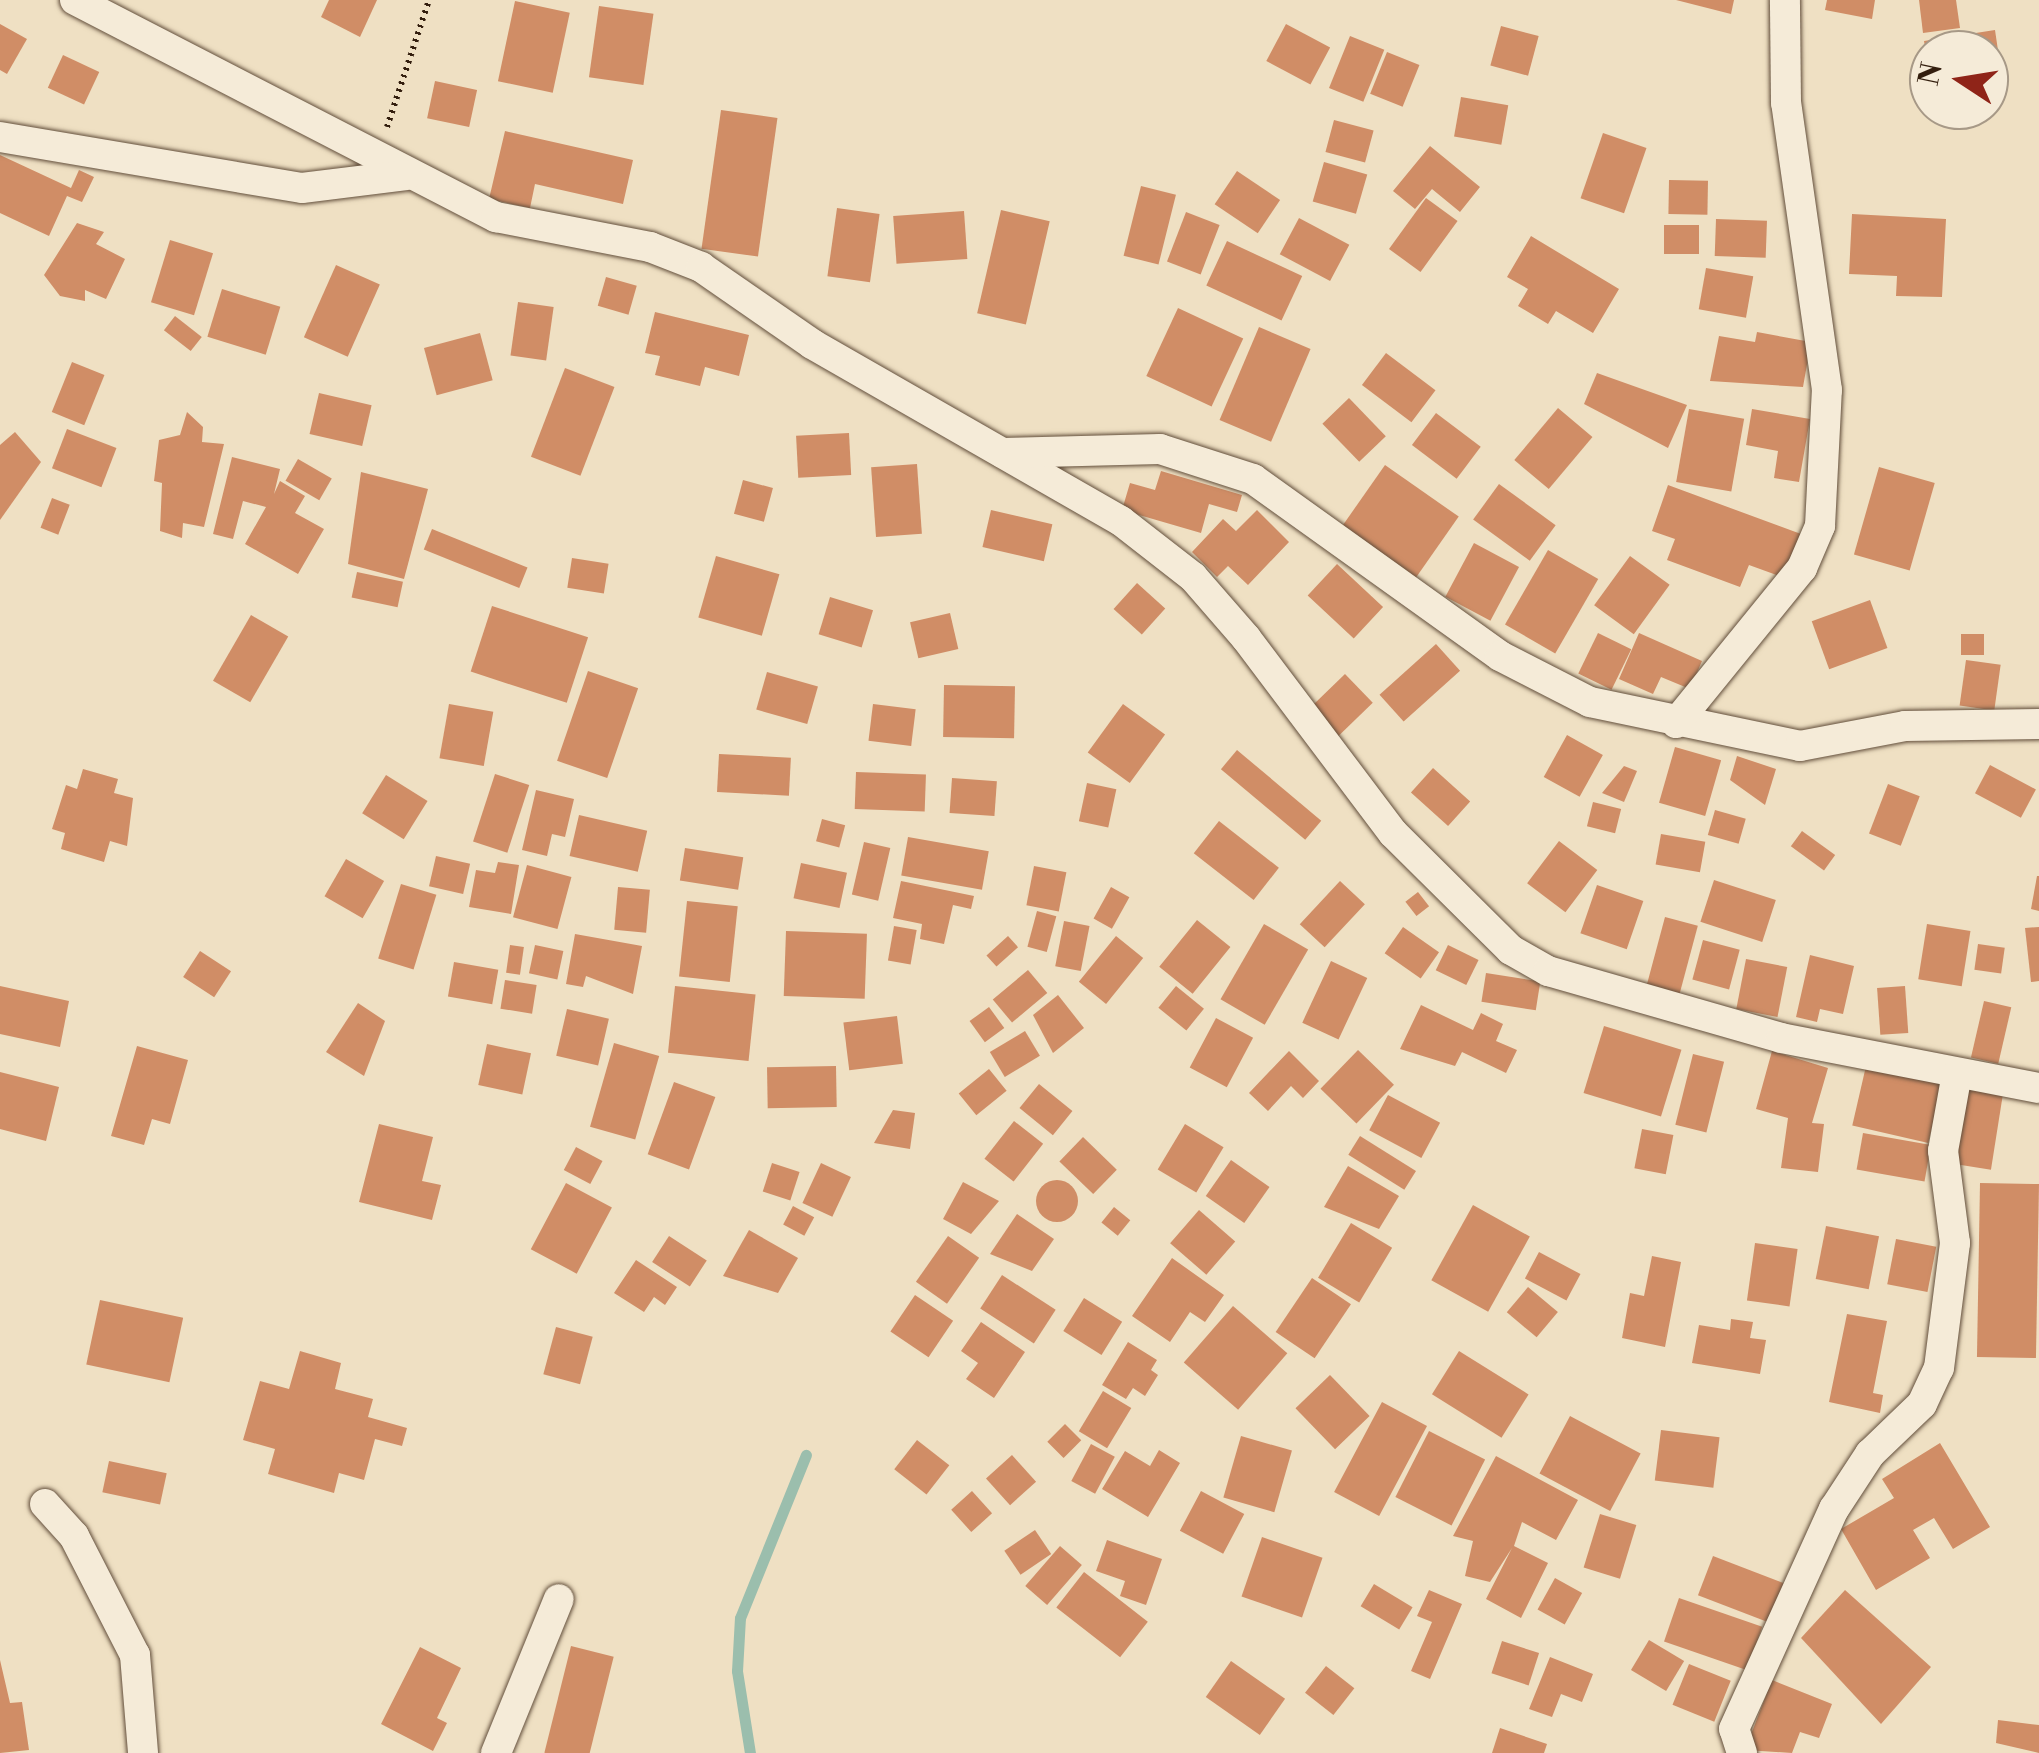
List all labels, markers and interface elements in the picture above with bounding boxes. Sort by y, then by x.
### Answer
north arrow [1909,30,2009,130]
text: N [1912,60,1951,89]

